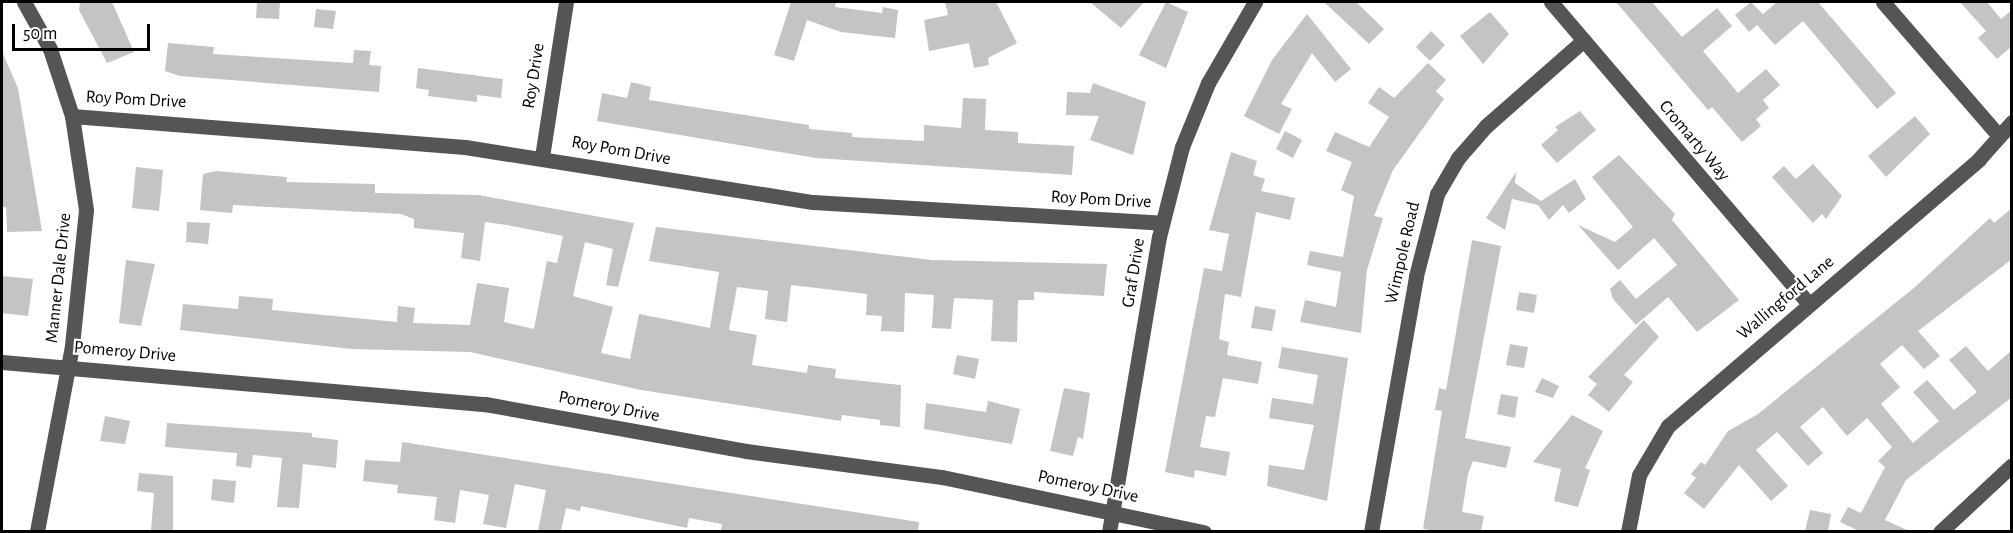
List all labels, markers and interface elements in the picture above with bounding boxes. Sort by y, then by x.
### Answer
scale bar [15,12,153,50]
text: 50 m [23,25,57,43]
street label: Roy Drive [518,42,550,110]
street label: Roy Pom Drive [85,87,187,113]
street label: Cromarty Way [1654,96,1734,186]
street label: Roy Pom Drive [570,132,672,170]
street label: Roy Pom Drive [1050,187,1152,213]
street label: Wimpole Road [1381,200,1425,306]
street label: Manner Dale Drive [41,212,77,344]
street label: Graf Drive [1118,237,1150,309]
street label: Wallingford Lane [1733,251,1839,345]
street label: Pomeroy Drive [73,337,177,367]
street label: Pomeroy Drive [557,387,661,427]
street label: Pomeroy Drive [1036,466,1140,508]

